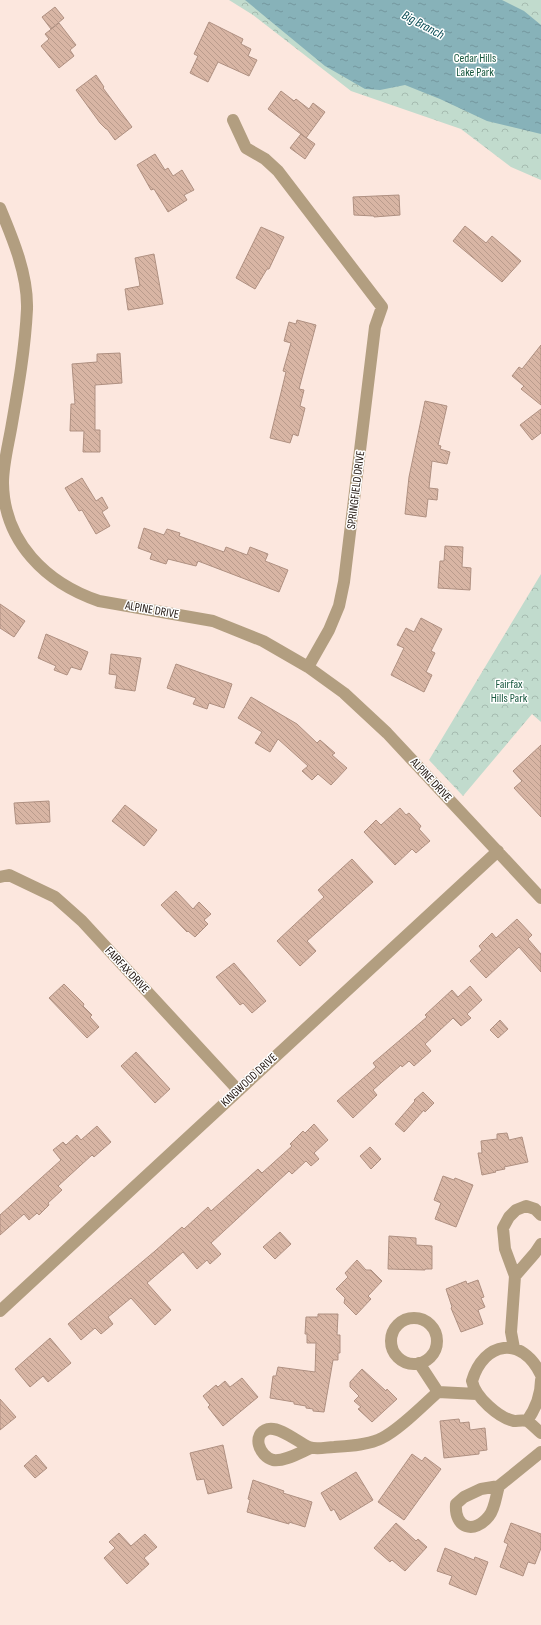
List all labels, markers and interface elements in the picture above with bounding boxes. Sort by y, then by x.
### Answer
water label: Big Branch [399,7,447,43]
park label: Cedar Hills Lake Park [454,51,496,80]
street label: SPRINGFIELD DRIVE [344,450,368,530]
street label: ALPINE DRIVE [123,598,180,622]
park label: Fairfax Hills Park [491,677,528,706]
street label: ALPINE DRIVE [406,754,455,805]
street label: FAIRFAX DRIVE [102,944,152,997]
street label: KINGWOOD DRIVE [218,1050,280,1110]

